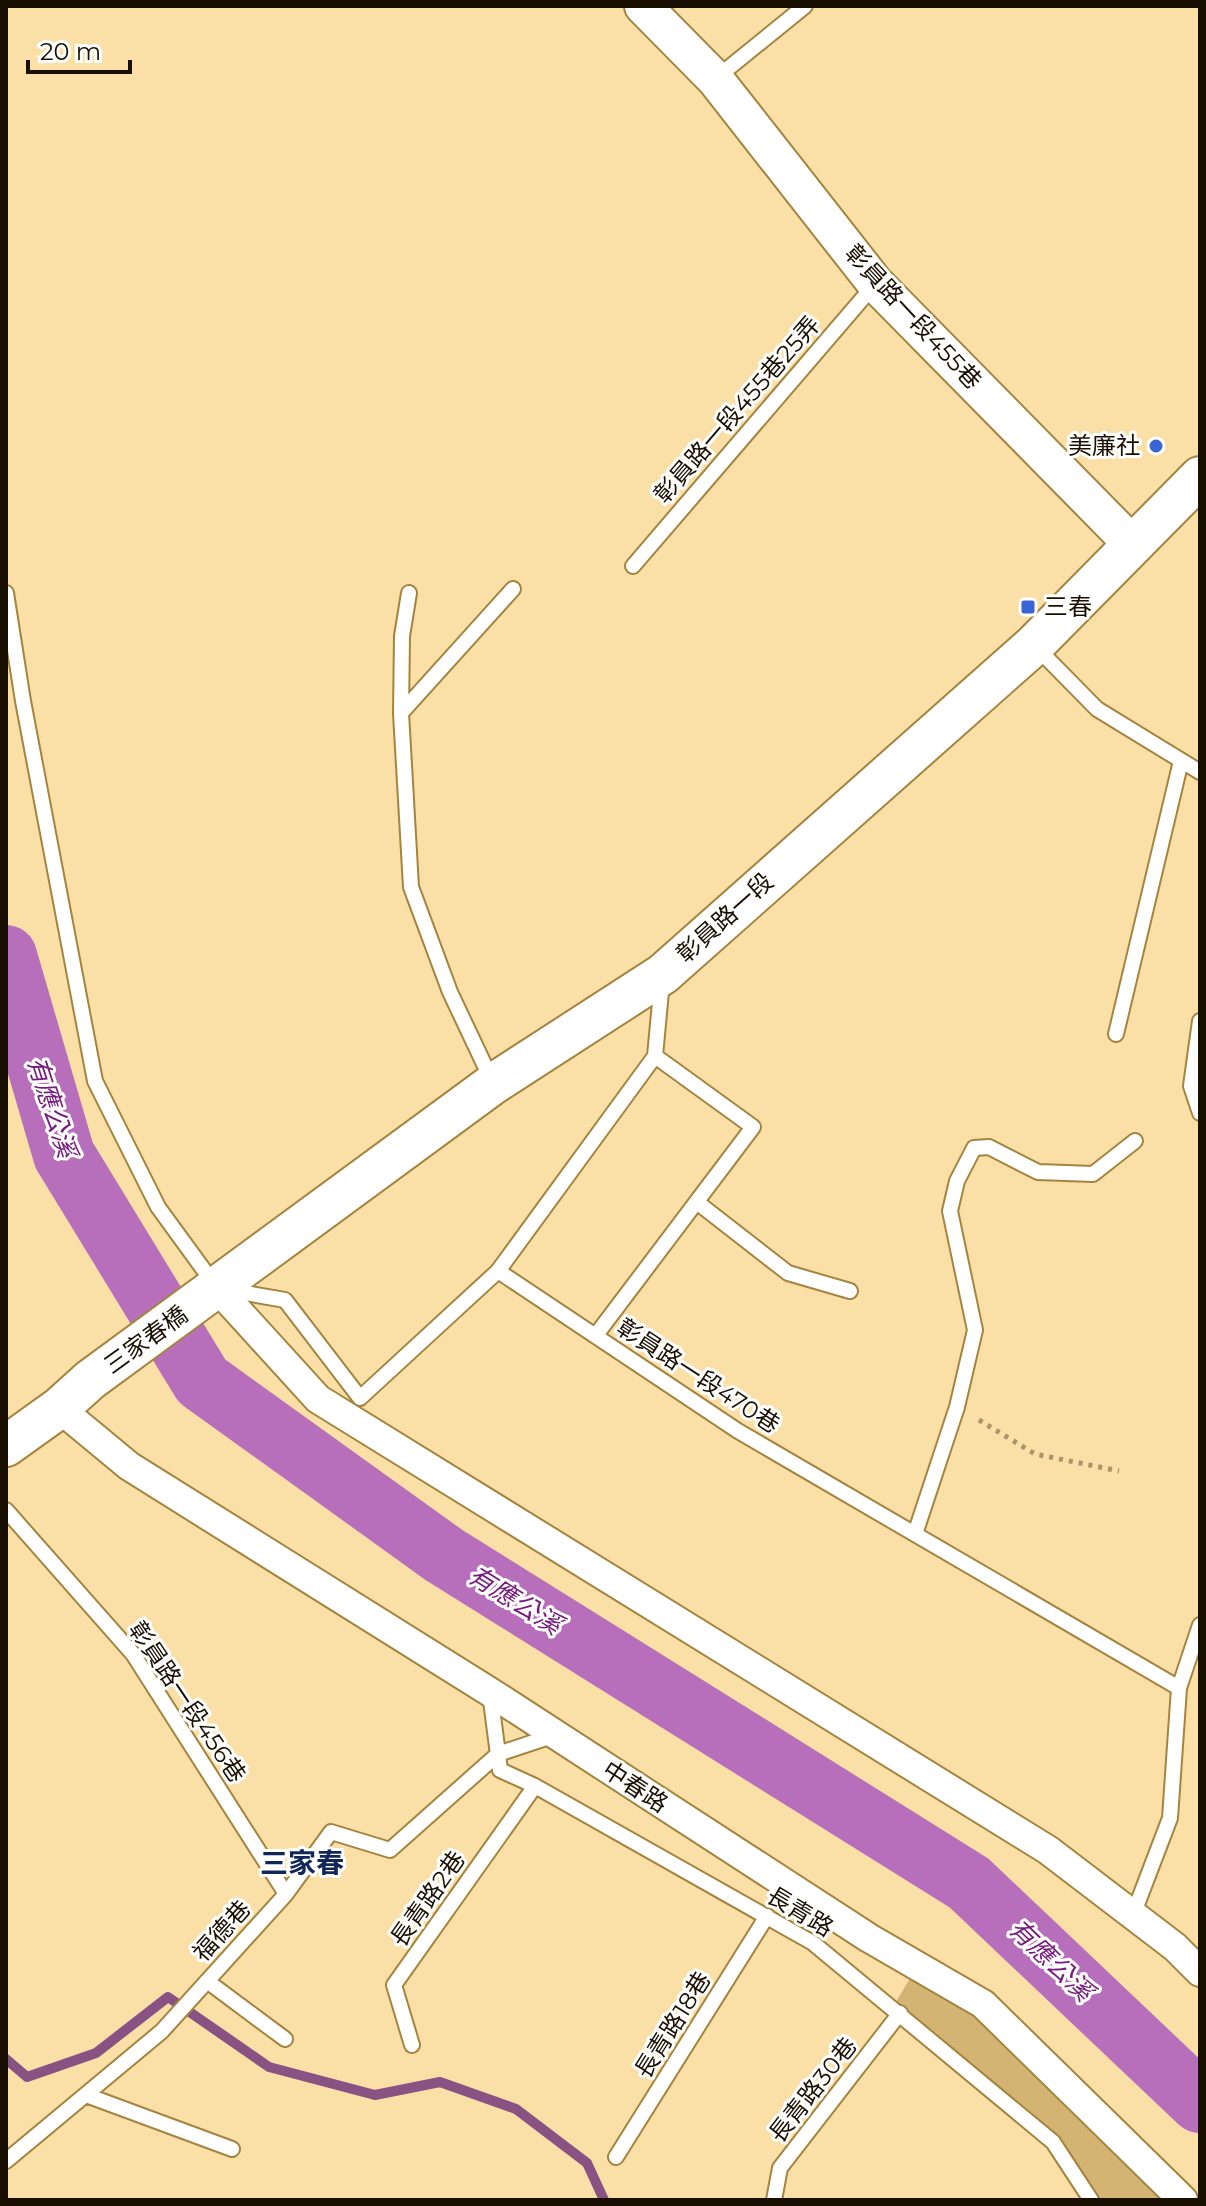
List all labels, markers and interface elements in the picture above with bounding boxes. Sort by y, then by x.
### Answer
scale bar [28,24,130,74]
text: 20 m [40,37,101,66]
street label: 彰員路一段455巷 [839,238,988,395]
street label: 彰員路一段455巷25弄 [648,310,826,509]
place label: 美廉社 [1068,431,1140,460]
marker: 美廉社 [1147,437,1165,455]
place label: 三春 [1044,592,1092,621]
marker: 三春 [1019,598,1037,616]
street label: 彰員路一段 [670,867,779,969]
water label: 有應公溪 [21,1053,85,1165]
street label: 三家春橋 [98,1300,193,1380]
street label: 彰員路一段470巷 [611,1312,785,1439]
water label: 有應公溪 [462,1559,571,1643]
street label: 彰員路一段456巷 [123,1616,252,1788]
street label: 中春路 [597,1755,673,1818]
street label: 長青路2巷 [384,1845,471,1952]
district label: 三家春 [260,1846,344,1880]
street label: 長青路 [762,1881,839,1943]
street label: 福德巷 [187,1894,256,1967]
water label: 有應公溪 [1002,1912,1102,2010]
street label: 長青路18巷 [628,1966,717,2083]
street label: 長青路30巷 [763,2031,863,2148]

